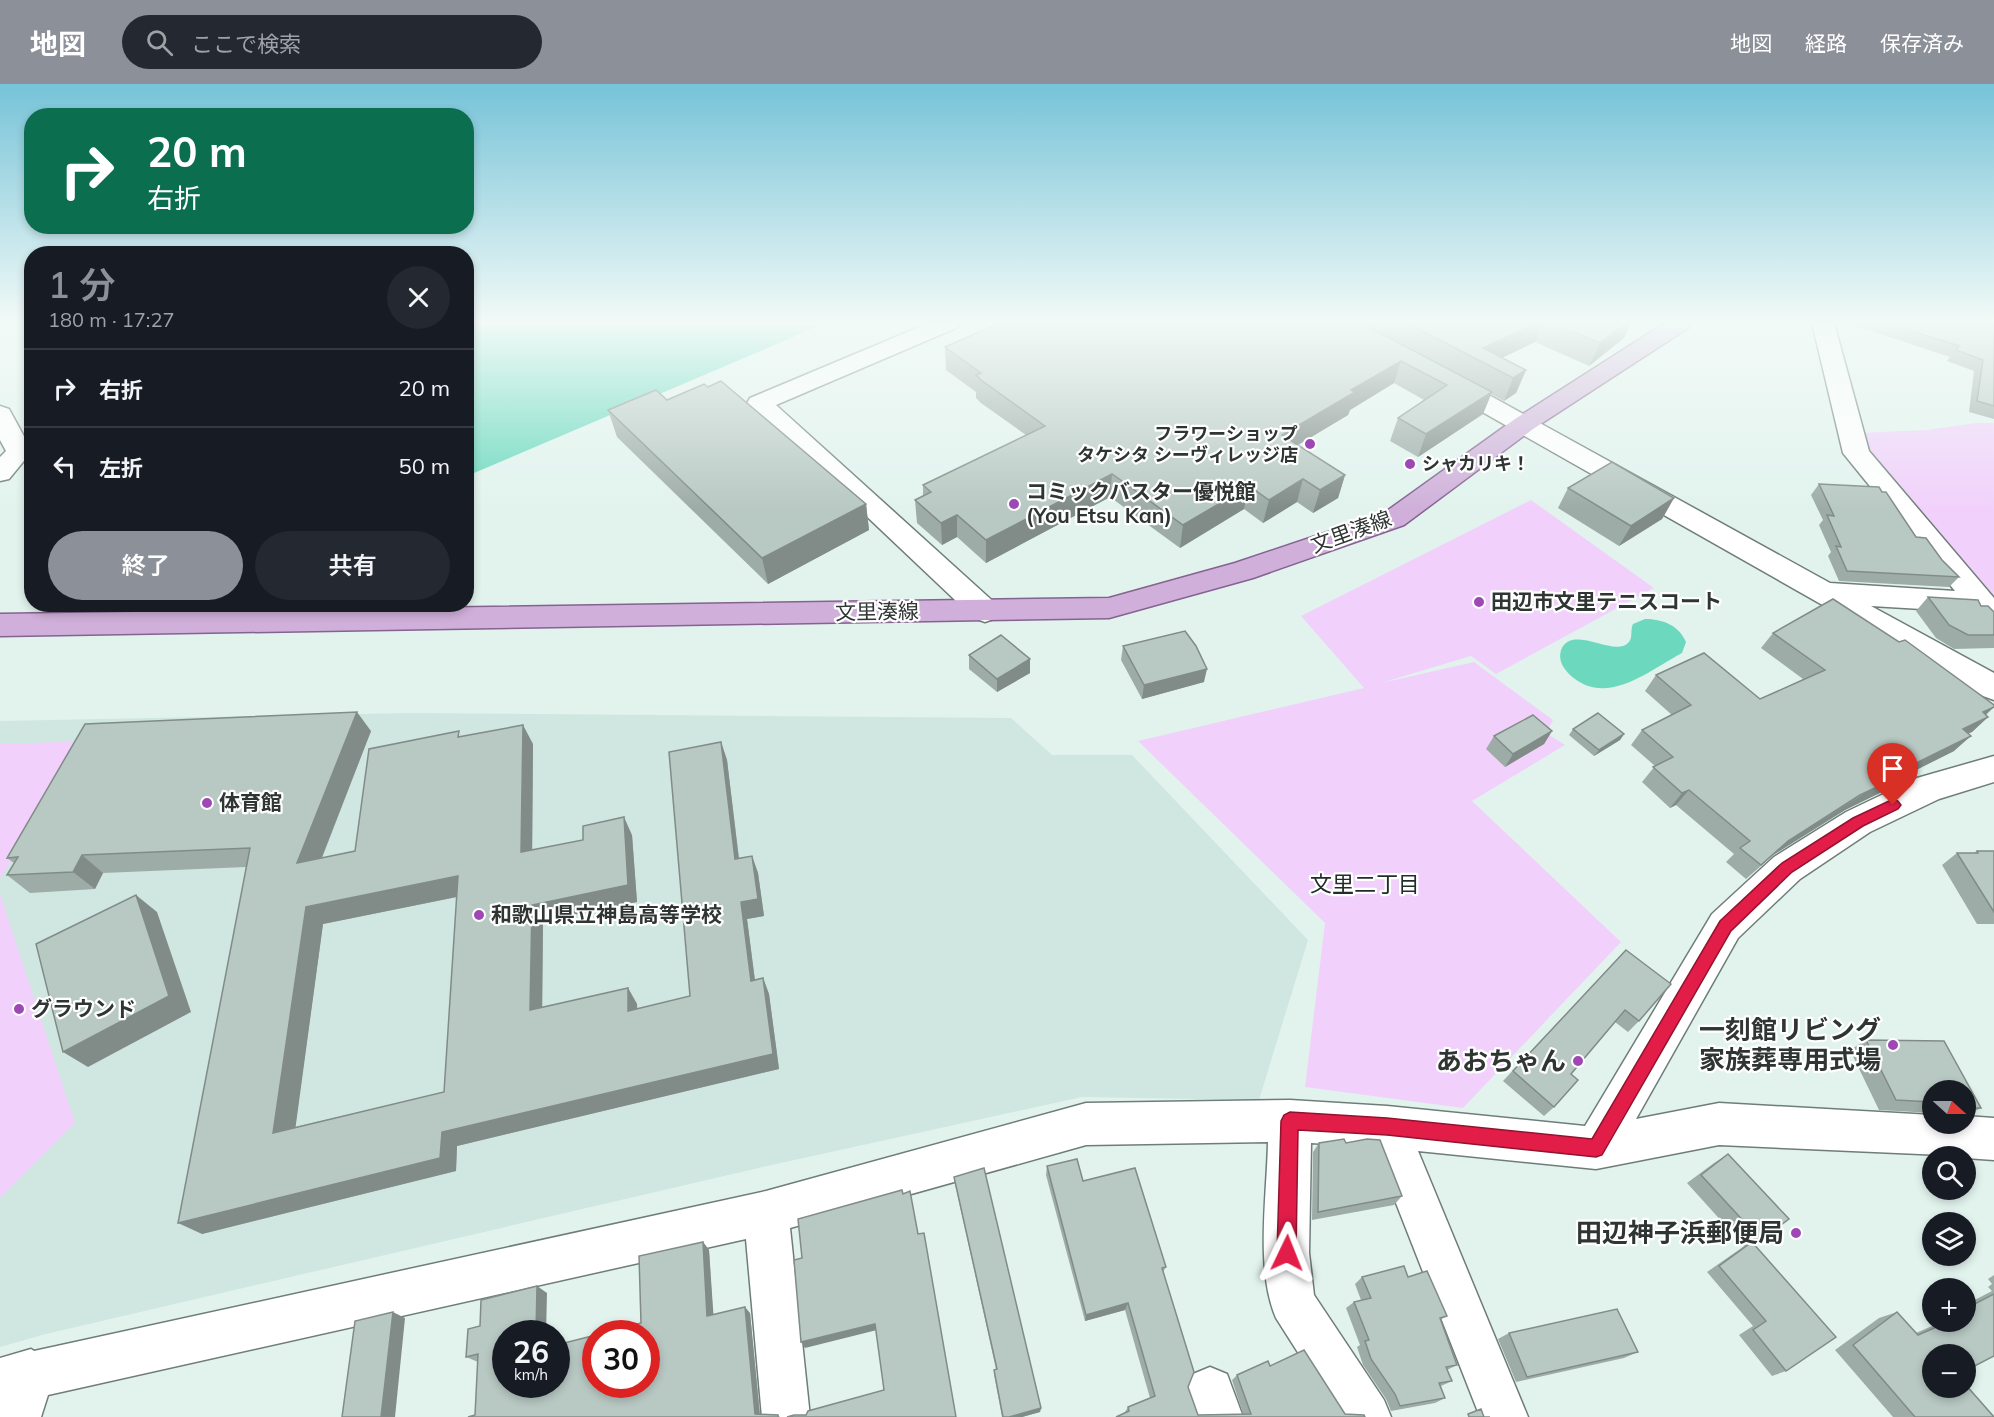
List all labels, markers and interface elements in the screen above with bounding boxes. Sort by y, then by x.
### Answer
search box [122,15,542,69]
text: 地図 [30,26,86,61]
icon: search [143,26,176,59]
text: ここで検索 [191,30,301,58]
text: 地図 [1730,30,1772,56]
text: 経路 [1805,30,1847,56]
text: 保存済み [1880,30,1964,56]
text: 20 m [147,125,247,178]
icon: right [48,132,126,210]
text: 右折 [147,181,201,215]
text: 1 分 [48,262,115,307]
button: close [387,266,450,329]
text: 180 m · 17:27 [48,307,174,332]
icon: right [48,372,81,405]
text: 20 m [399,374,450,402]
text: 右折 [99,376,143,404]
place label: フラワーショップ タケシタ シーヴィレッジ店 [1077,422,1298,466]
marker: フラワーショップ タケシタ シーヴィレッジ店 [1303,437,1317,451]
icon: left [48,450,81,483]
text: 50 m [399,452,450,480]
place label: シャカリキ！ [1422,452,1530,475]
text: 左折 [99,454,143,482]
marker: シャカリキ！ [1403,457,1417,471]
place label: コミックバスター優悦館 (You Etsu Kan) [1026,478,1256,528]
marker: コミックバスター優悦館 (You Etsu Kan) [1007,497,1021,511]
street label: 文里湊線 [1307,504,1395,558]
button: 終了 [48,531,243,600]
button: 共有 [255,531,450,600]
place label: 田辺市文里テニスコート [1491,588,1722,614]
marker: 田辺市文里テニスコート [1472,595,1486,609]
street label: 文里湊線 [835,597,919,625]
pin [1867,743,1918,805]
icon: arrive [1876,752,1909,785]
place label: 体育館 [219,789,282,815]
marker: 体育館 [200,796,214,810]
district label: 文里二丁目 [1310,870,1420,898]
place label: 和歌山県立神島高等学校 [491,901,722,927]
marker: 和歌山県立神島高等学校 [472,908,486,922]
place label: グラウンド [31,995,136,1021]
marker: グラウンド [12,1002,26,1016]
place label: 一刻館リビング 家族葬専用式場 [1699,1013,1881,1076]
marker: 一刻館リビング 家族葬専用式場 [1886,1038,1900,1052]
place label: あおちゃん [1436,1044,1566,1077]
marker: あおちゃん [1571,1054,1585,1068]
north arrow [1922,1080,1976,1134]
map controls [1922,1080,1976,1398]
button: search [1922,1146,1976,1200]
button: layers [1922,1212,1976,1266]
place label: 田辺神子浜郵便局 [1576,1216,1784,1249]
position arrow [1255,1221,1319,1285]
marker: 田辺神子浜郵便局 [1789,1226,1803,1240]
button: + [1922,1278,1976,1332]
speed limit sign: 30 [582,1320,660,1398]
text: 26 [513,1333,549,1371]
button: − [1922,1344,1976,1398]
text: km/h [514,1365,548,1384]

